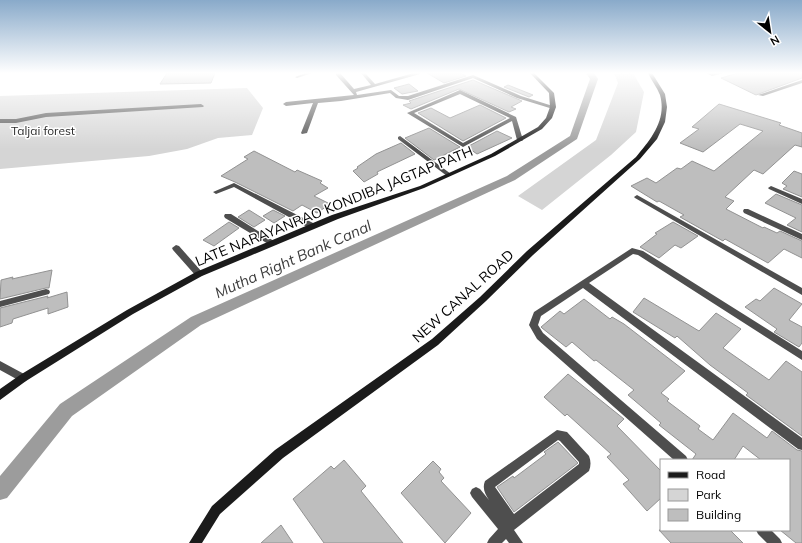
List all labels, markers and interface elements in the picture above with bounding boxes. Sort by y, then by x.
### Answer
north arrow [750,12,790,52]
text: N [768,33,782,49]
park label: Taljai forest [11,123,75,138]
street label: LATE NARAYANRAO KONDIBA JAGTAP PATH [192,142,476,270]
water label: Mutha Right Bank Canal [212,216,375,302]
street label: NEW CANAL ROAD [408,246,518,346]
legend [660,459,790,531]
text: Road [696,467,725,482]
text: Park [696,487,722,502]
text: Building [696,507,741,522]

